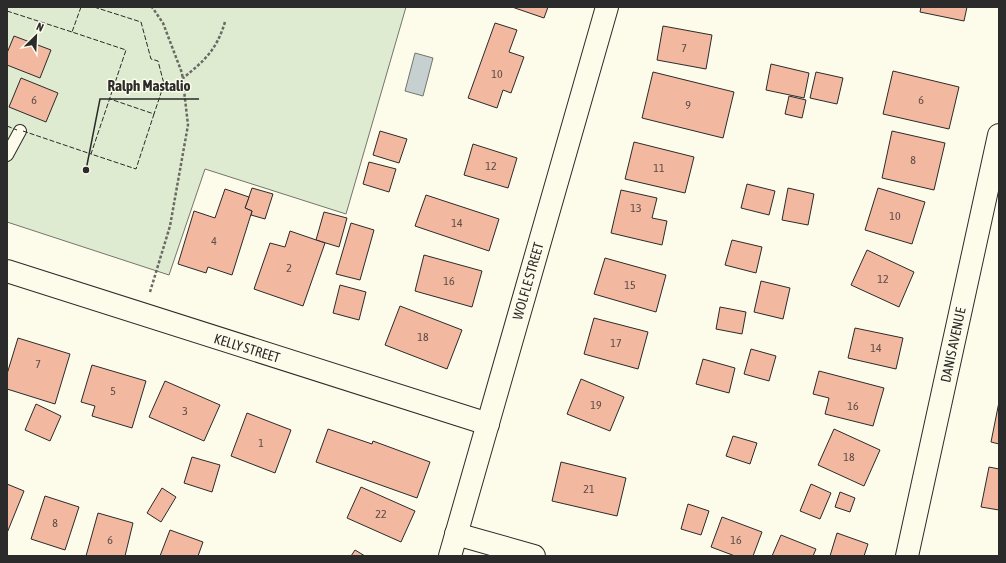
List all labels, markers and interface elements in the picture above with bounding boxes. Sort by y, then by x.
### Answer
north arrow [16,16,56,56]
text: N [35,20,45,34]
house number: 7 [681,41,687,55]
house number: 10 [491,67,503,81]
callout: Ralph Mastalio [100,72,199,99]
text: Ralph Mastalio [108,77,190,94]
house number: 6 [31,93,37,107]
house number: 6 [918,93,924,107]
house number: 9 [685,98,691,112]
house number: 8 [910,153,916,167]
house number: 12 [485,159,497,173]
house number: 11 [653,161,665,175]
house number: 13 [630,201,642,215]
house number: 10 [889,209,901,223]
house number: 14 [451,216,463,230]
house number: 4 [211,234,217,248]
street label: WOLFLE STREET [509,241,547,321]
house number: 2 [286,261,292,275]
house number: 12 [877,272,889,286]
house number: 16 [443,274,455,288]
house number: 15 [624,278,636,292]
street label: DANIS AVENUE [937,306,969,384]
street label: KELLY STREET [212,330,282,366]
house number: 18 [417,330,429,344]
house number: 17 [610,336,622,350]
house number: 14 [870,341,882,355]
house number: 7 [35,357,41,371]
house number: 5 [110,384,116,398]
house number: 19 [590,398,602,412]
house number: 16 [847,399,859,413]
house number: 3 [182,404,188,418]
house number: 1 [258,436,264,450]
house number: 18 [843,450,855,464]
house number: 21 [583,482,595,496]
house number: 22 [375,507,387,521]
house number: 8 [52,516,58,530]
house number: 6 [107,533,113,547]
house number: 16 [730,533,742,547]

